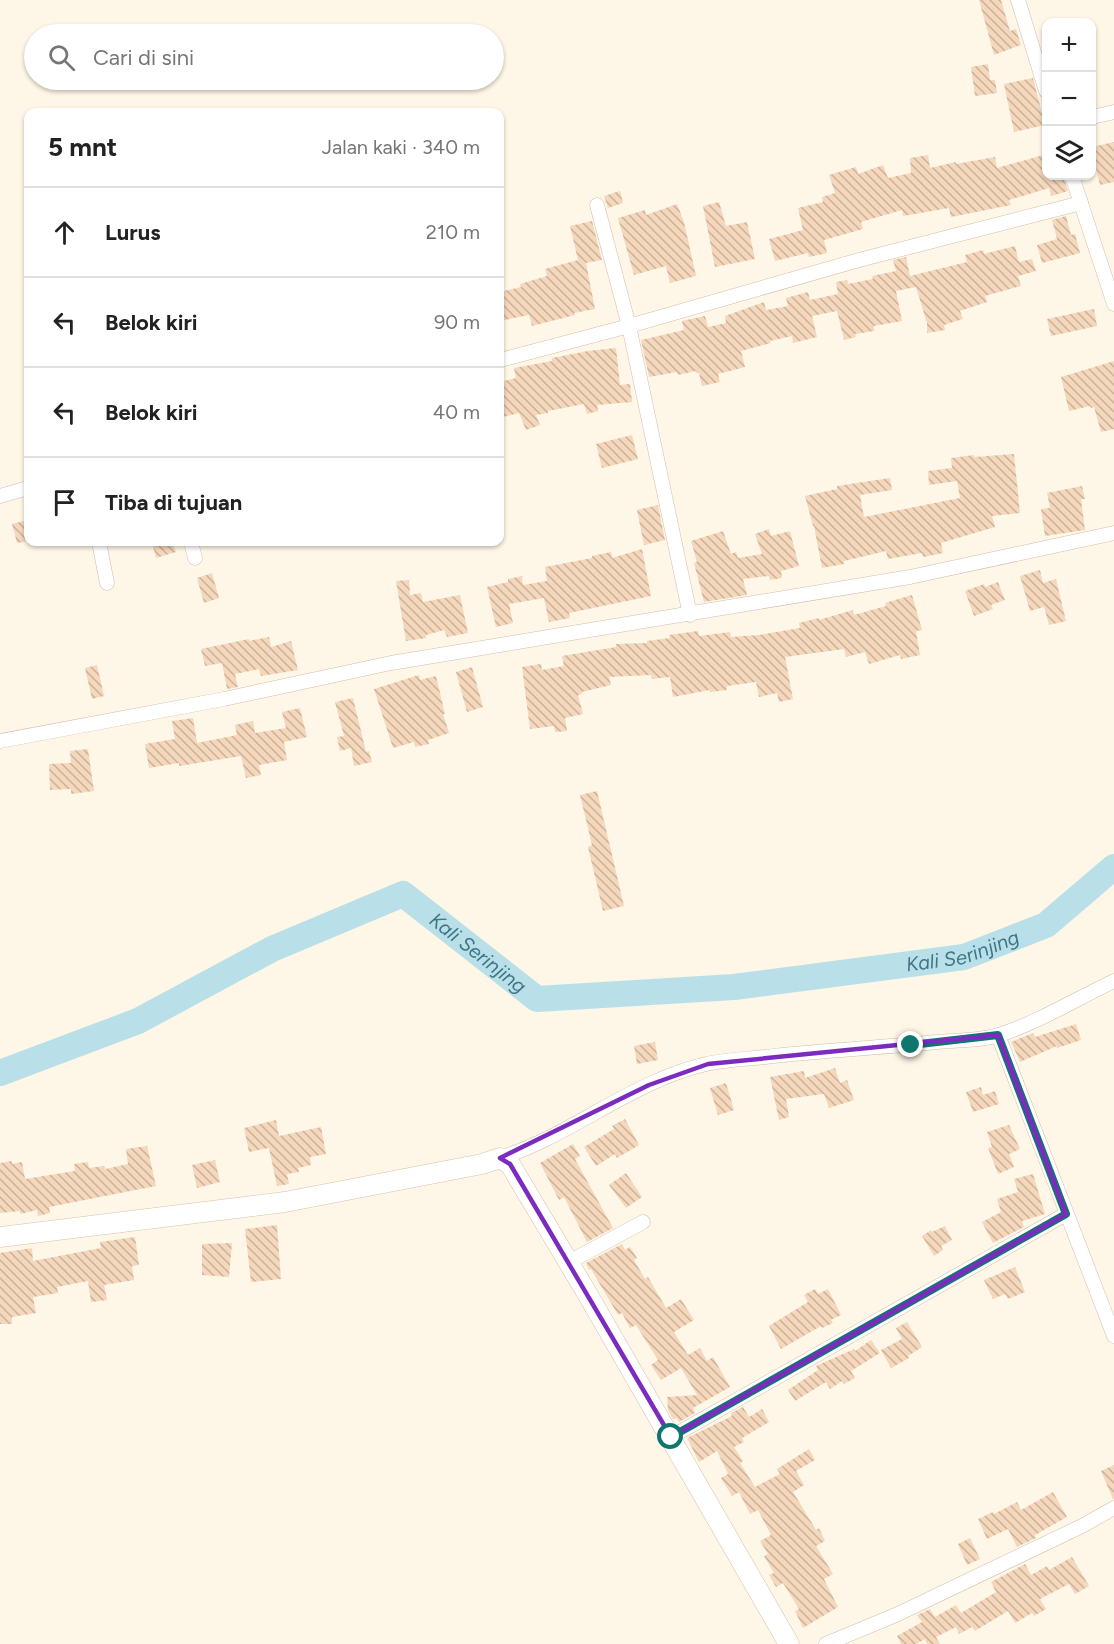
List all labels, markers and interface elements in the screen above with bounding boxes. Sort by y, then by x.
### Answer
map controls [1042,18,1096,180]
button: + [1042,18,1096,72]
search box [24,24,504,90]
icon: search [45,41,78,74]
text: Cari di sini [93,44,194,71]
button: − [1042,72,1096,126]
button: layers [1042,126,1096,180]
text: 5 mnt [48,131,117,163]
text: Jalan kaki · 340 m [322,135,480,159]
icon: ahead [48,216,81,249]
text: Lurus [105,219,160,246]
text: 210 m [426,220,480,244]
icon: left [48,306,81,339]
text: Belok kiri [105,309,198,336]
text: 90 m [434,310,480,334]
icon: left [48,396,81,429]
text: Belok kiri [105,399,198,426]
text: 40 m [433,400,480,424]
icon: arrive [48,486,81,519]
text: Tiba di tujuan [105,489,242,516]
water label: Kali Serinjing [425,907,531,998]
water label: Kali Serinjing [904,925,1023,976]
route end [897,1031,923,1057]
route start [657,1423,683,1449]

